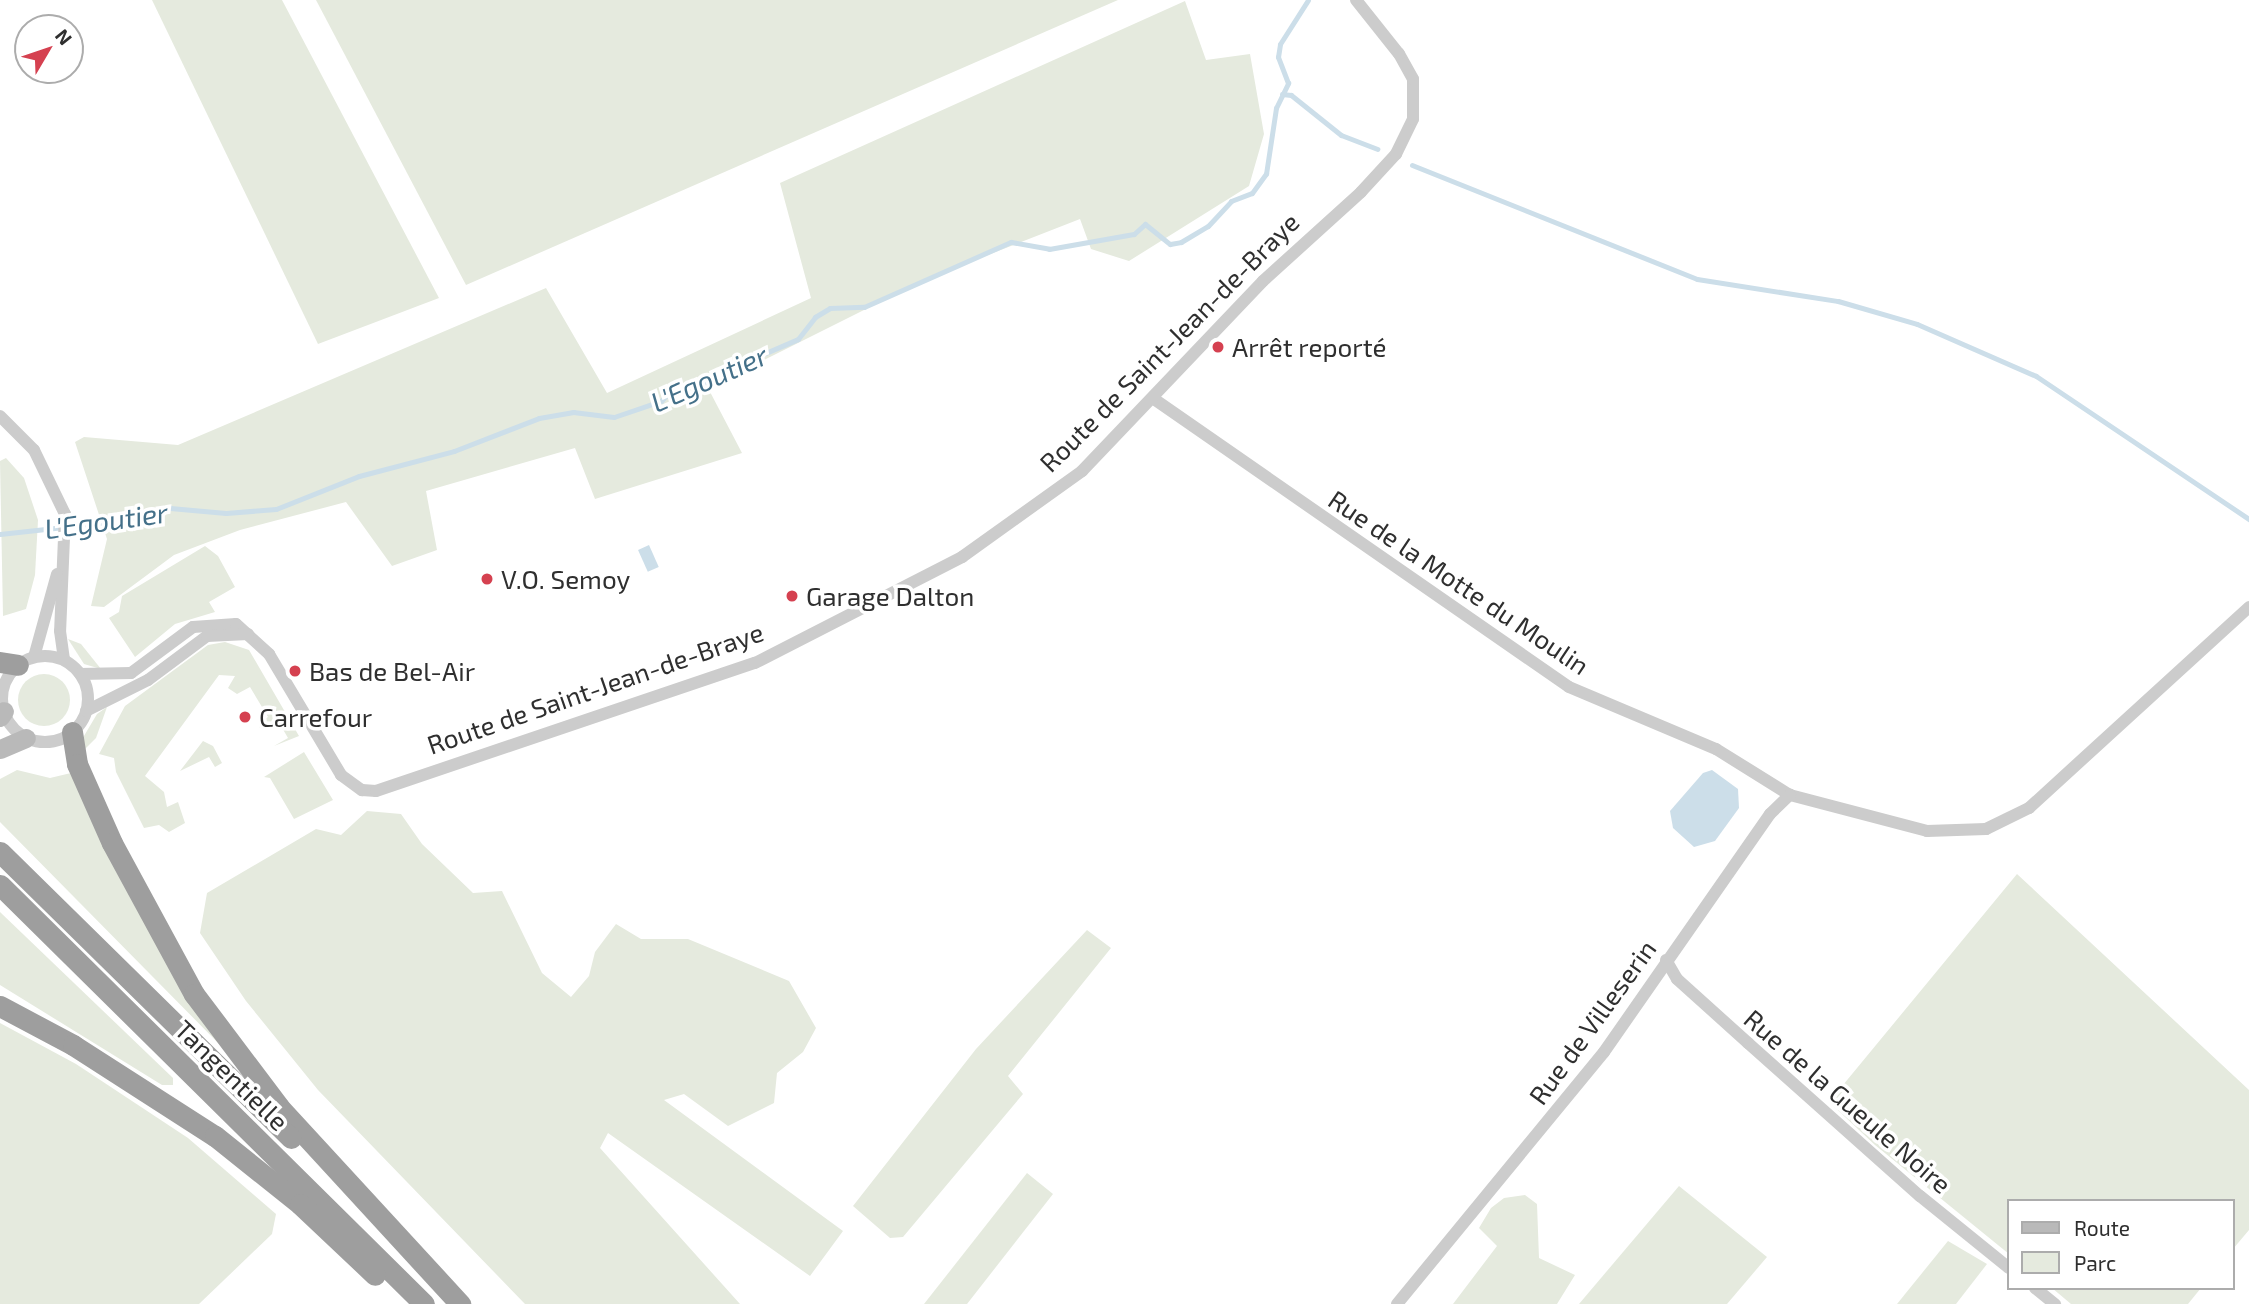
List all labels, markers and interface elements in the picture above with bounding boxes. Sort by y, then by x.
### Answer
north arrow [14,14,84,84]
text: N [51,24,77,49]
street label: Route de Saint-Jean-de-Braye [1033,206,1305,478]
place label: Arrêt reporté [1232,331,1387,363]
water label: L'Egoutier [645,337,773,419]
marker: Arrêt reporté [1210,339,1226,355]
street label: Rue de la Motte du Moulin [1323,483,1595,681]
water label: L'Egoutier [42,495,170,545]
place label: V.O. Semoy [501,563,630,595]
marker: V.O. Semoy [479,571,495,587]
place label: Garage Dalton [806,580,974,612]
marker: Garage Dalton [784,588,800,604]
street label: Route de Saint-Jean-de-Braye [423,616,767,760]
place label: Bas de Bel-Air [309,655,475,687]
marker: Bas de Bel-Air [287,663,303,679]
place label: Carrefour [259,701,372,733]
marker: Carrefour [237,709,253,725]
street label: Rue de Villeserin [1522,933,1662,1111]
street label: Rue de la Gueule Noire [1738,1003,1958,1199]
street label: Tangentielle [169,1013,295,1137]
legend [2008,1199,2235,1290]
text: Route [2074,1215,2130,1240]
text: Parc [2074,1250,2116,1275]

